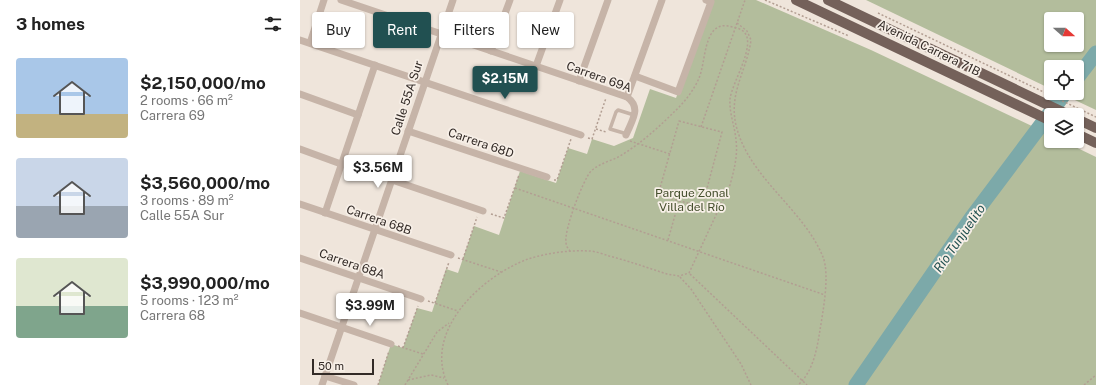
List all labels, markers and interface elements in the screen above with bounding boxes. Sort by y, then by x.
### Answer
chip: Buy [312,12,365,48]
chip: Rent [373,12,431,48]
chip: Filters [439,12,509,48]
chip: New [517,12,574,48]
north arrow [1044,12,1084,52]
map controls [1044,12,1084,148]
icon: filters [262,13,284,35]
text: 3 homes [16,14,85,34]
street label: Avenida Carrera 71B [875,17,983,79]
street label: Calle 55A Sur [388,59,426,137]
street label: Carrera 69A [564,59,634,95]
button: locate [1044,60,1084,100]
pin: $2.15M [472,66,538,100]
text: $2.15M [482,71,528,86]
text: $2,150,000/mo [140,73,266,93]
icon: home [48,74,96,122]
text: 2 rooms · 66 m² [140,93,233,108]
text: Carrera 69 [140,108,205,123]
button: layers [1044,108,1084,148]
street label: Carrera 68D [446,125,516,161]
pin: $3.56M [345,155,411,189]
text: $3.56M [353,160,403,175]
text: $3,560,000/mo [140,173,270,193]
icon: home [48,174,96,222]
park label: Parque Zonal Villa del Río [655,186,729,214]
text: 3 rooms · 89 m² [140,193,234,208]
water label: Río Tunjuelito [930,201,988,275]
street label: Carrera 68B [345,202,413,238]
text: Calle 55A Sur [140,208,224,223]
street label: Carrera 68A [317,246,387,282]
text: $3,990,000/mo [140,273,270,293]
icon: home [48,274,96,322]
text: 5 rooms · 123 m² [140,293,239,308]
pin: $3.99M [337,293,403,327]
text: $3.99M [345,298,395,313]
text: Carrera 68 [140,308,205,323]
scale bar [312,357,374,376]
text: 50 m [318,360,344,372]

